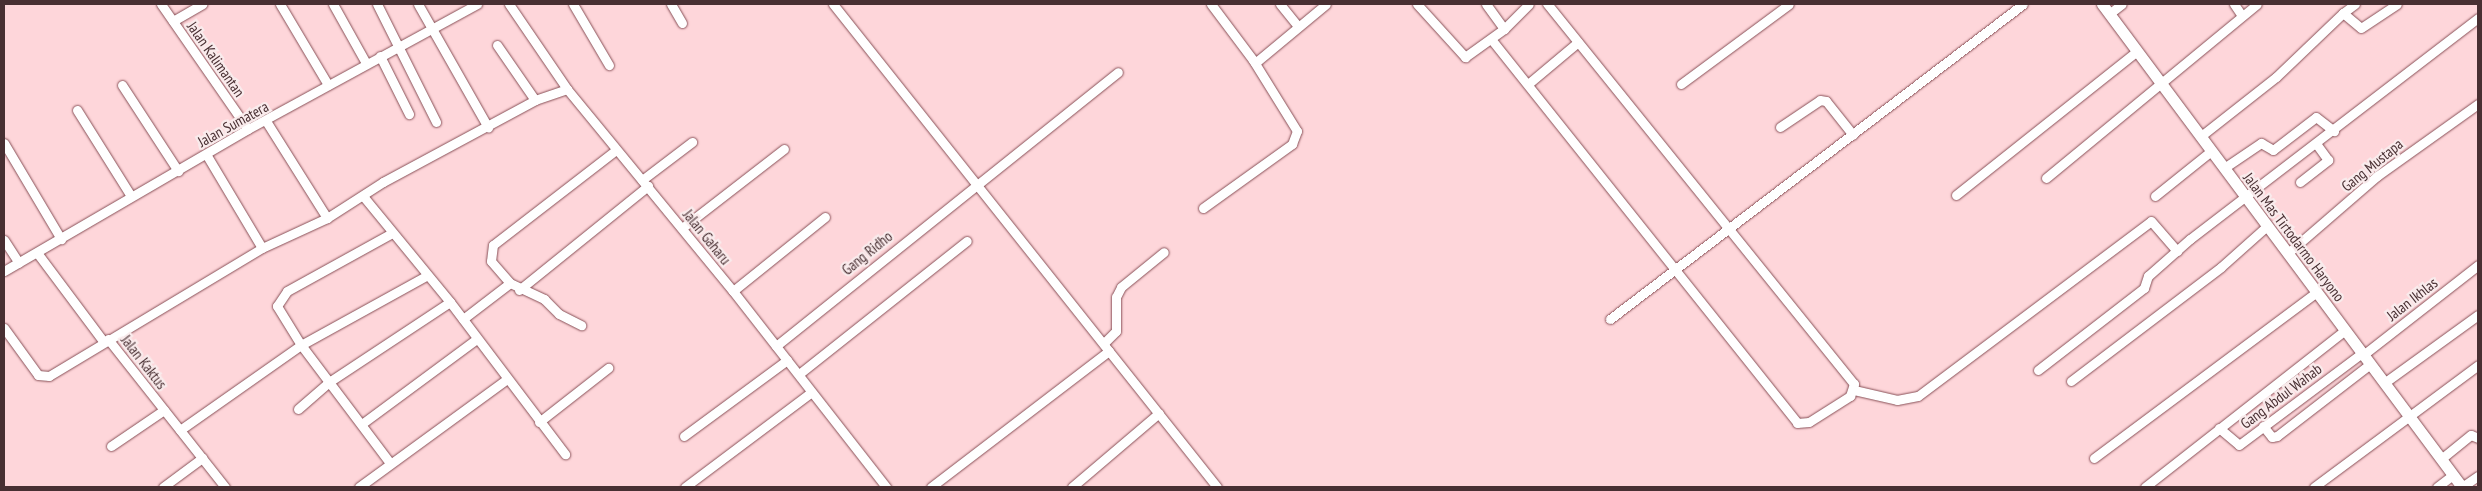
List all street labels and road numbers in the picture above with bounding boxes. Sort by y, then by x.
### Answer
street label: Jalan Kalimantan [183,18,249,100]
street label: Jalan Sumatera [195,97,271,151]
street label: Gang Mustapa [2338,135,2406,195]
street label: Jalan Mas Tirtodarmo Haryono [2240,169,2348,305]
street label: Jalan Gaharu [679,206,735,268]
street label: Gang Ridho [838,227,896,279]
street label: Jalan Ikhlas [2383,274,2441,324]
street label: Jalan Kaktus [117,331,171,393]
street label: Gang Abdul Wahab [2237,359,2325,433]

